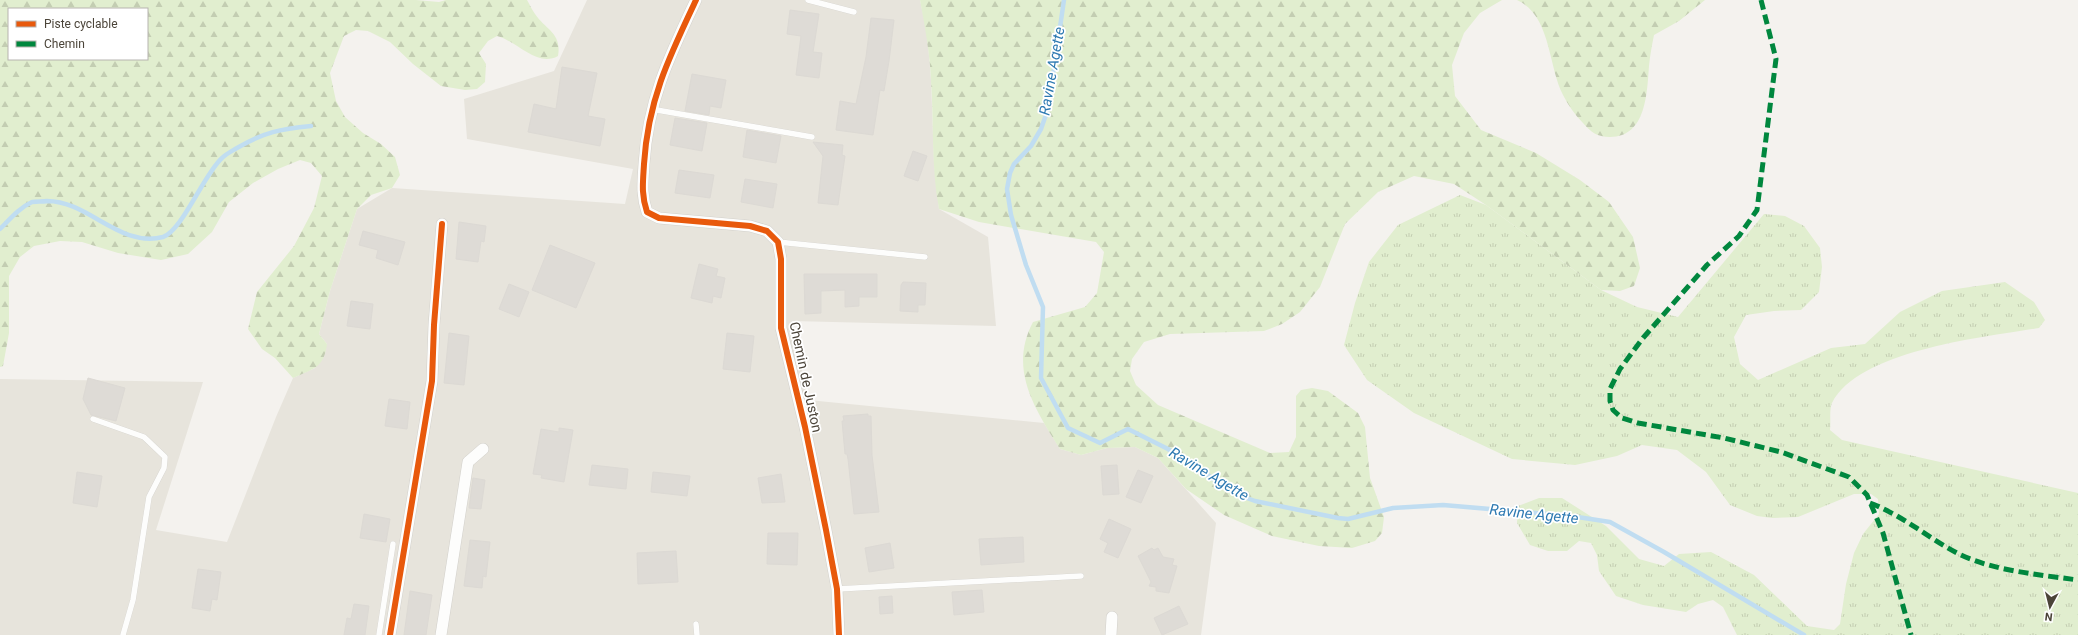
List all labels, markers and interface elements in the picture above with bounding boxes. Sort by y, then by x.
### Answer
legend [8,8,148,60]
text: Piste cyclable [44,17,118,31]
water label: Ravine Agette [1035,25,1069,117]
text: Chemin [44,37,85,51]
street label: Chemin de Juston [786,320,826,434]
water label: Ravine Agette [1166,443,1252,505]
water label: Ravine Agette [1489,500,1580,528]
north arrow [2030,587,2070,627]
text: N [2044,609,2053,623]

